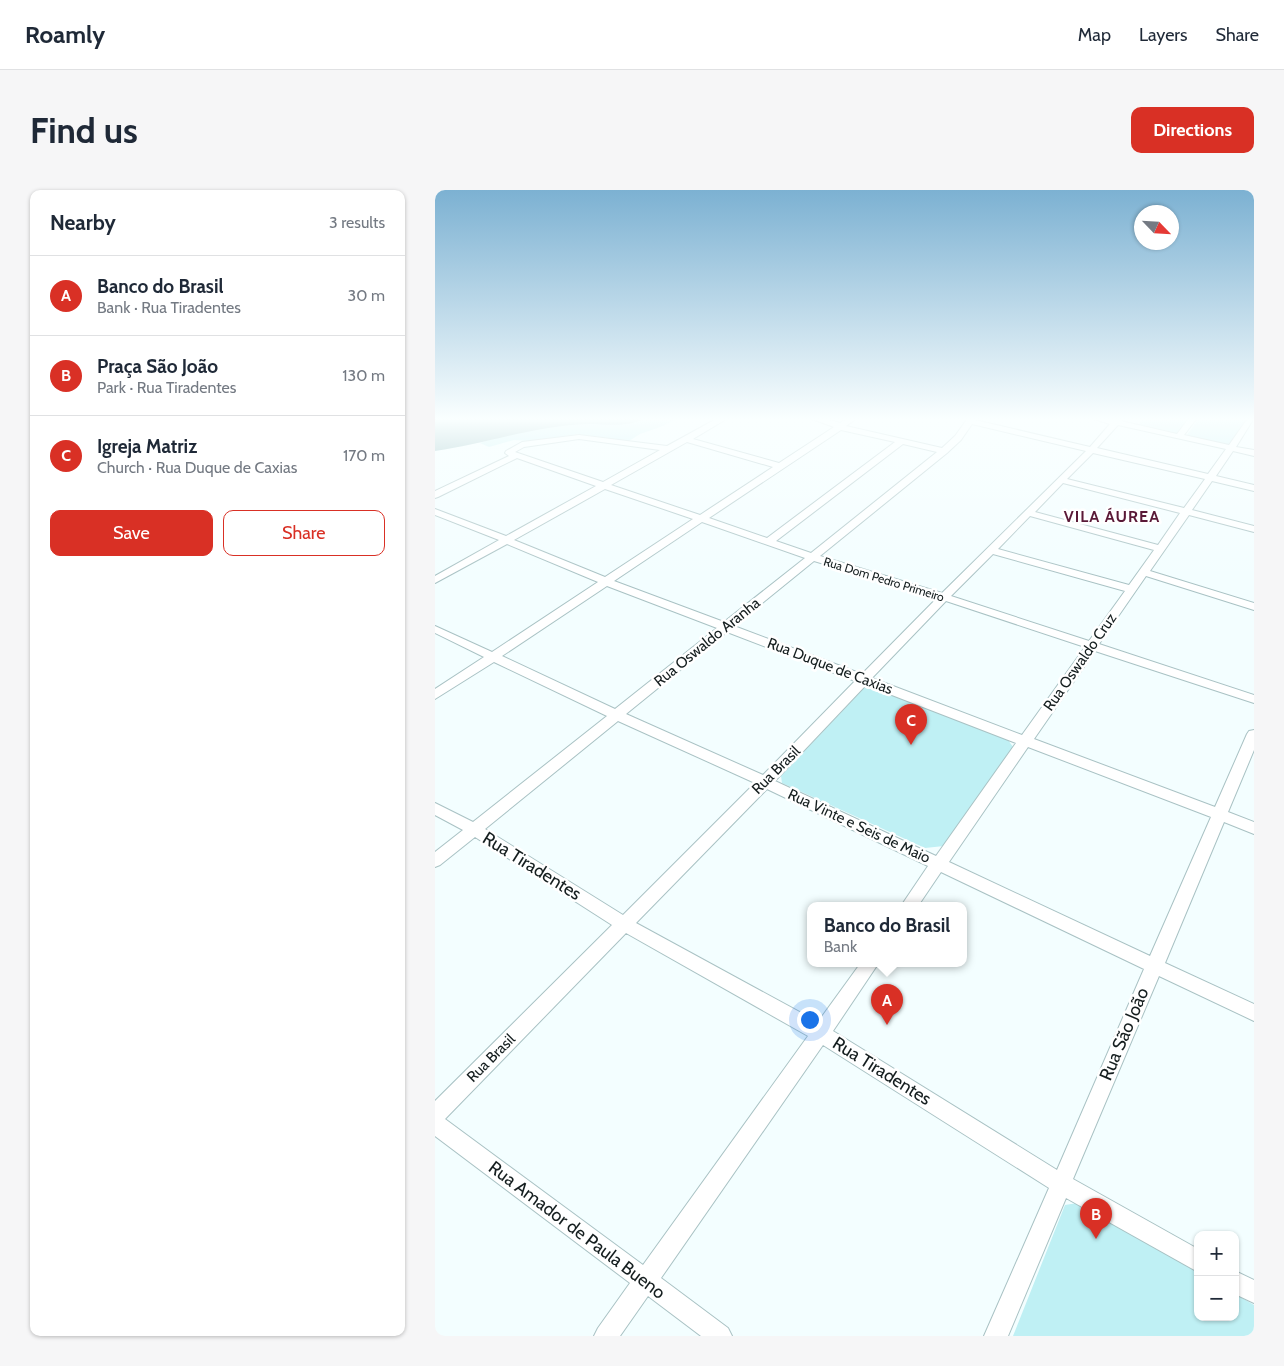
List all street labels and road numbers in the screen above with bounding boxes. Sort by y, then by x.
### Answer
street label: Rua Dom Pedro Primeiro [822,554,946,605]
street label: Rua Oswaldo Aranha [650,593,764,690]
street label: Rua Oswaldo Cruz [1040,610,1120,714]
street label: Rua Duque de Caxias [765,634,895,698]
street label: Rua Brasil [748,742,804,798]
street label: Rua Vinte e Seis de Maio [785,785,933,867]
street label: Rua Tiradentes [479,827,585,905]
street label: Rua São João [1095,984,1153,1084]
street label: Rua Brasil [463,1030,519,1086]
street label: Rua Tiradentes [829,1032,935,1110]
street label: Rua Amador de Paula Bueno [484,1156,670,1304]

